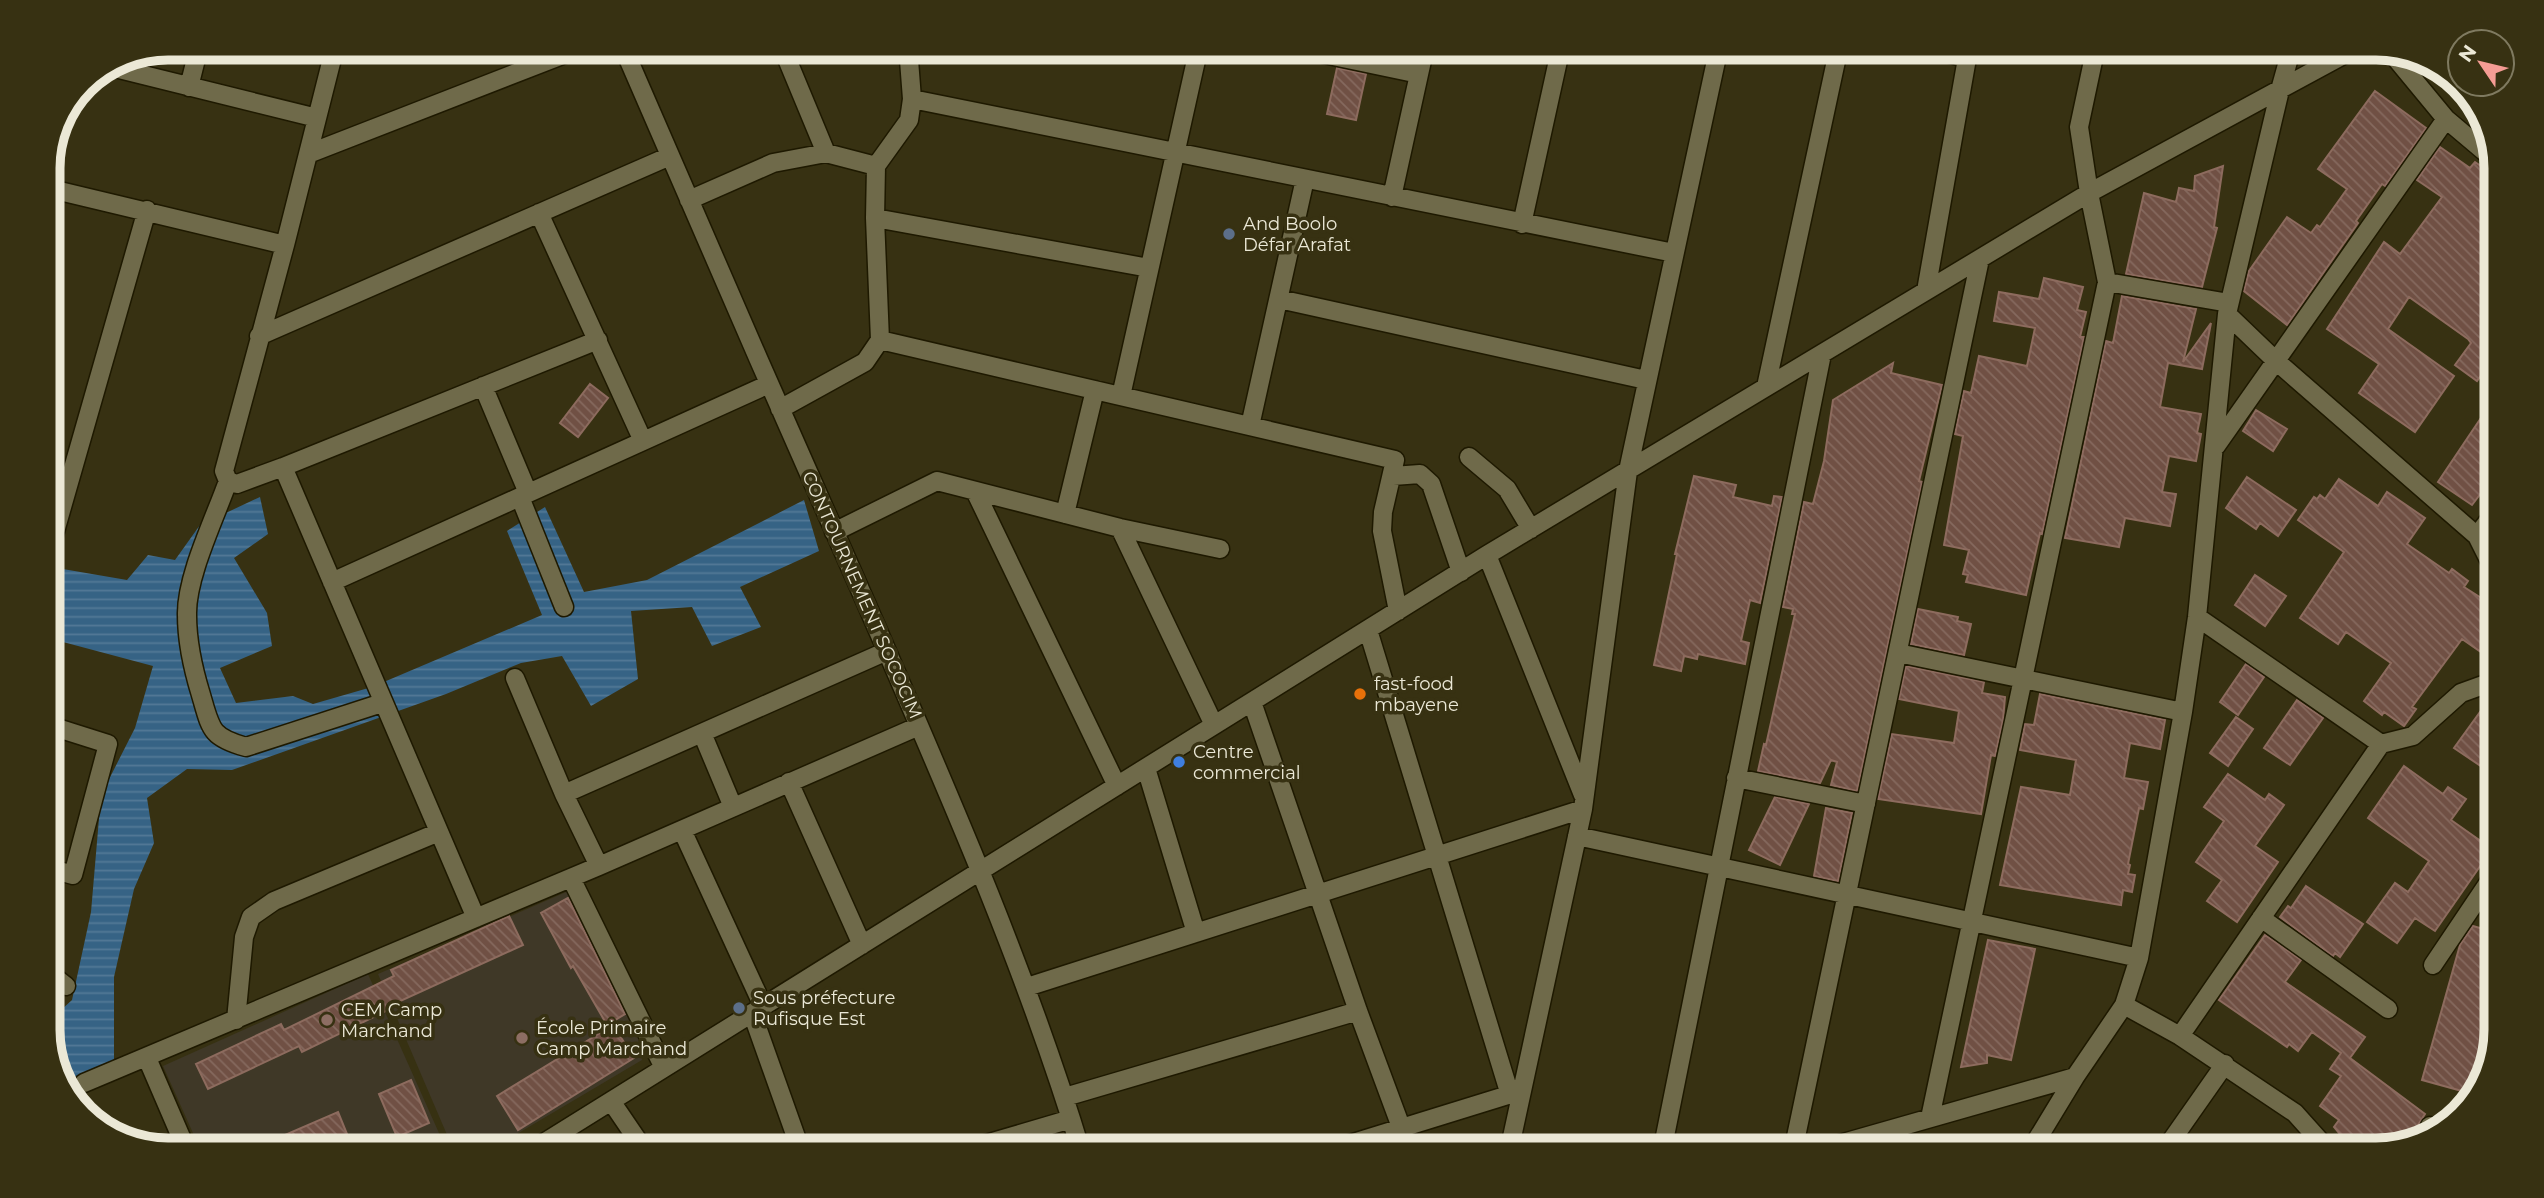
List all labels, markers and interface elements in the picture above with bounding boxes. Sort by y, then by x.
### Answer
north arrow [2446,28,2516,98]
text: N [2454,41,2481,66]
place label: And Boolo Défar Arafat [1243,213,1351,256]
marker: And Boolo Défar Arafat [1221,226,1237,242]
street label: CONTOURNEMENT SOCOCIM [797,468,927,722]
place label: fast-food mbayene [1374,673,1459,716]
marker: fast-food mbayene [1352,686,1368,702]
place label: Centre commercial [1193,741,1301,784]
marker: Centre commercial [1171,754,1187,770]
place label: Sous préfecture Rufisque Est [753,987,895,1030]
place label: CEM Camp Marchand [341,999,442,1042]
marker: Sous préfecture Rufisque Est [731,1000,747,1016]
marker: CEM Camp Marchand [319,1012,335,1028]
place label: École Primaire Camp Marchand [536,1017,687,1060]
marker: École Primaire Camp Marchand [514,1030,530,1046]

